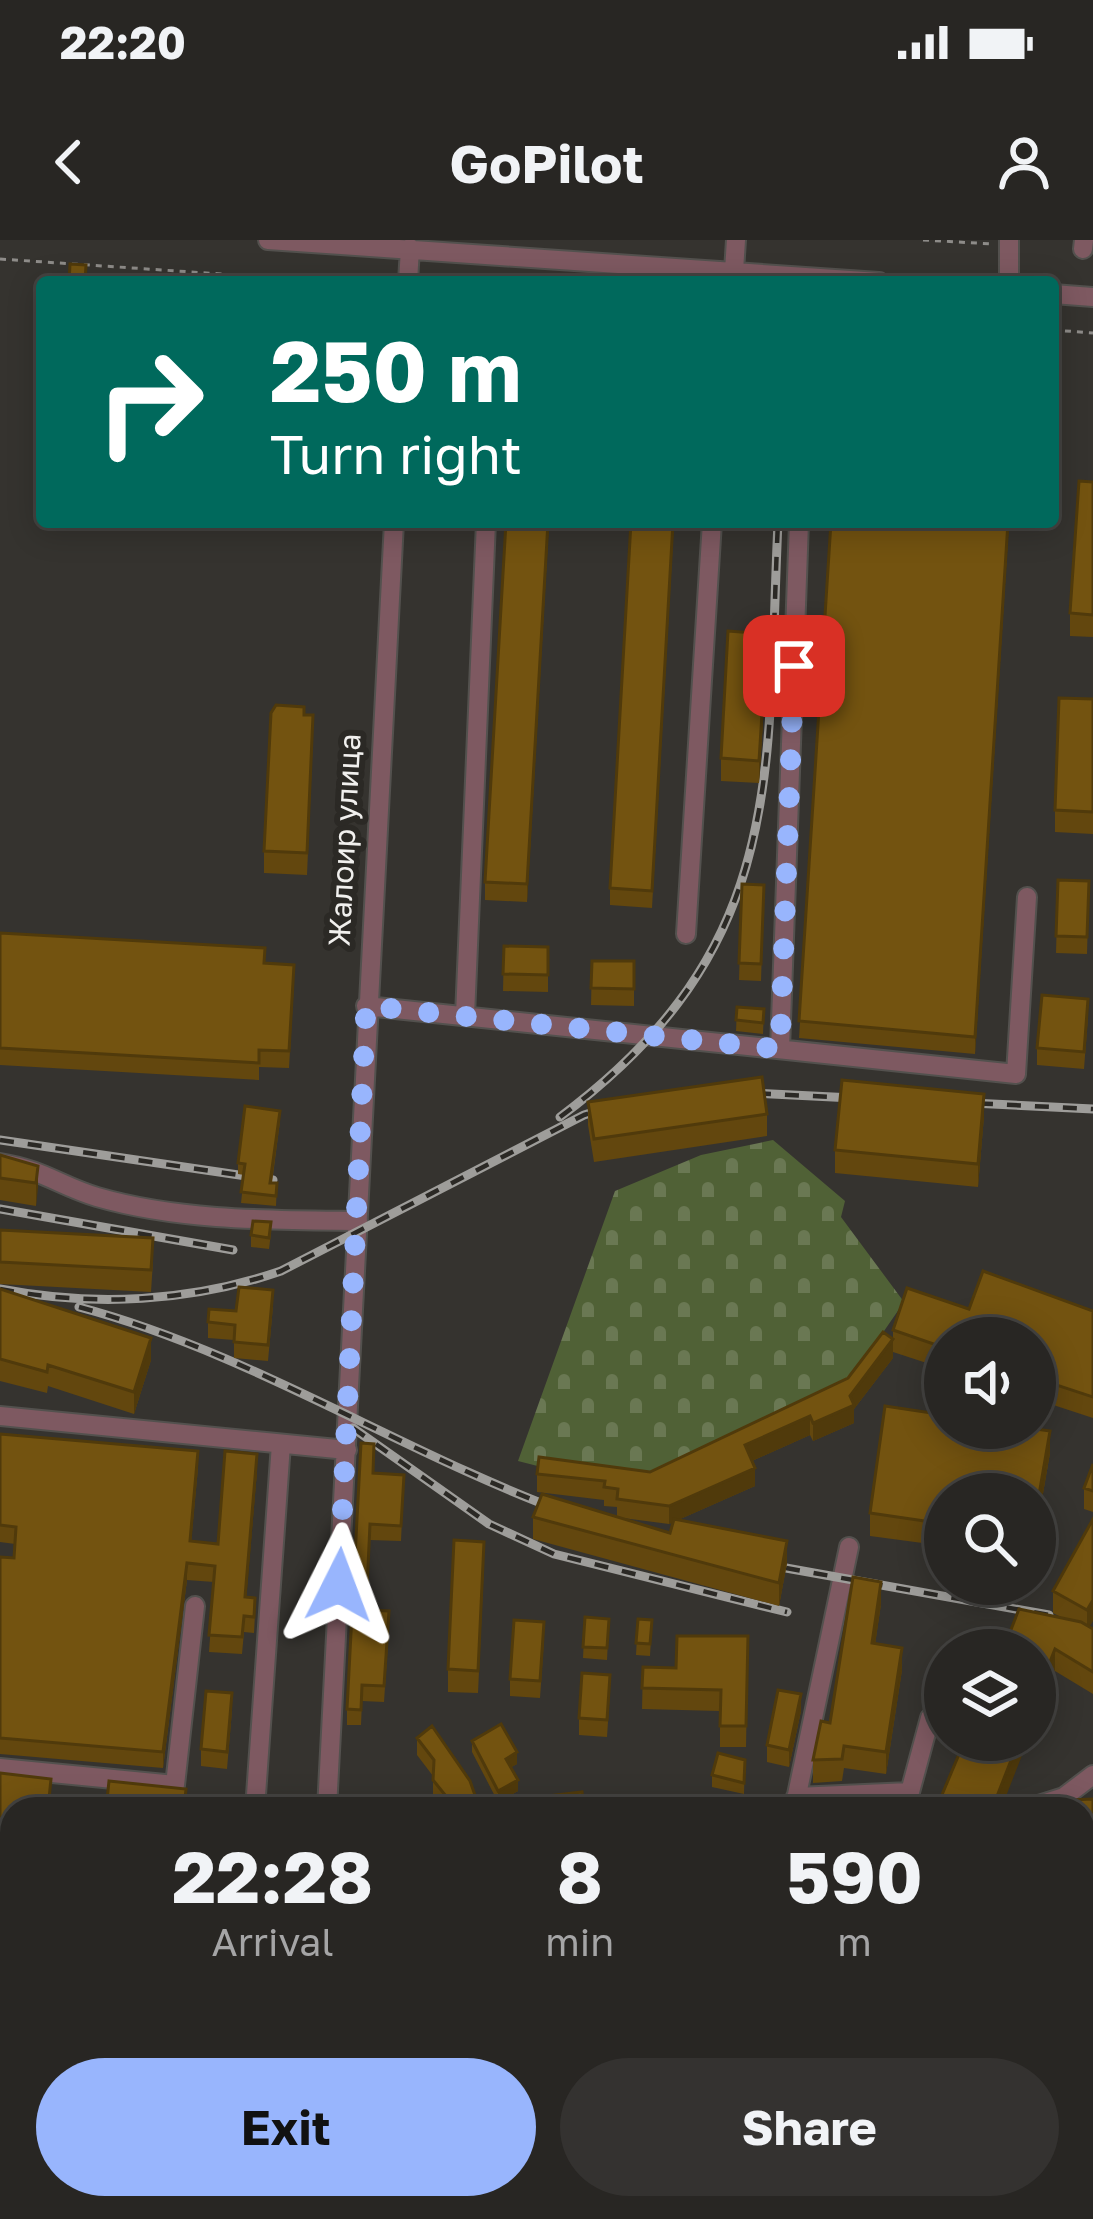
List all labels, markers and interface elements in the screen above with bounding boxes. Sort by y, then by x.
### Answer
text: 22:20 [60,15,186,69]
icon: back [36,129,102,195]
icon: person [991,129,1057,195]
text: GoPilot [449,130,644,195]
text: 250 m [270,320,522,420]
icon: right [72,324,228,480]
text: Turn right [270,421,522,486]
pin [743,615,845,717]
icon: arrive [761,633,827,699]
street label: Жалоир улица [320,733,368,947]
map controls [924,1317,1056,1761]
button: sound [924,1317,1056,1449]
button: search [924,1473,1056,1605]
position arrow [276,1522,402,1648]
button: layers [924,1629,1056,1761]
text: 22:28 [172,1832,373,1919]
text: 8 [557,1832,603,1919]
text: 590 [786,1832,923,1919]
text: Arrival [212,1918,334,1965]
text: min [545,1918,614,1965]
text: m [837,1918,872,1965]
button: Exit [36,2058,536,2196]
button: Share [560,2058,1059,2196]

